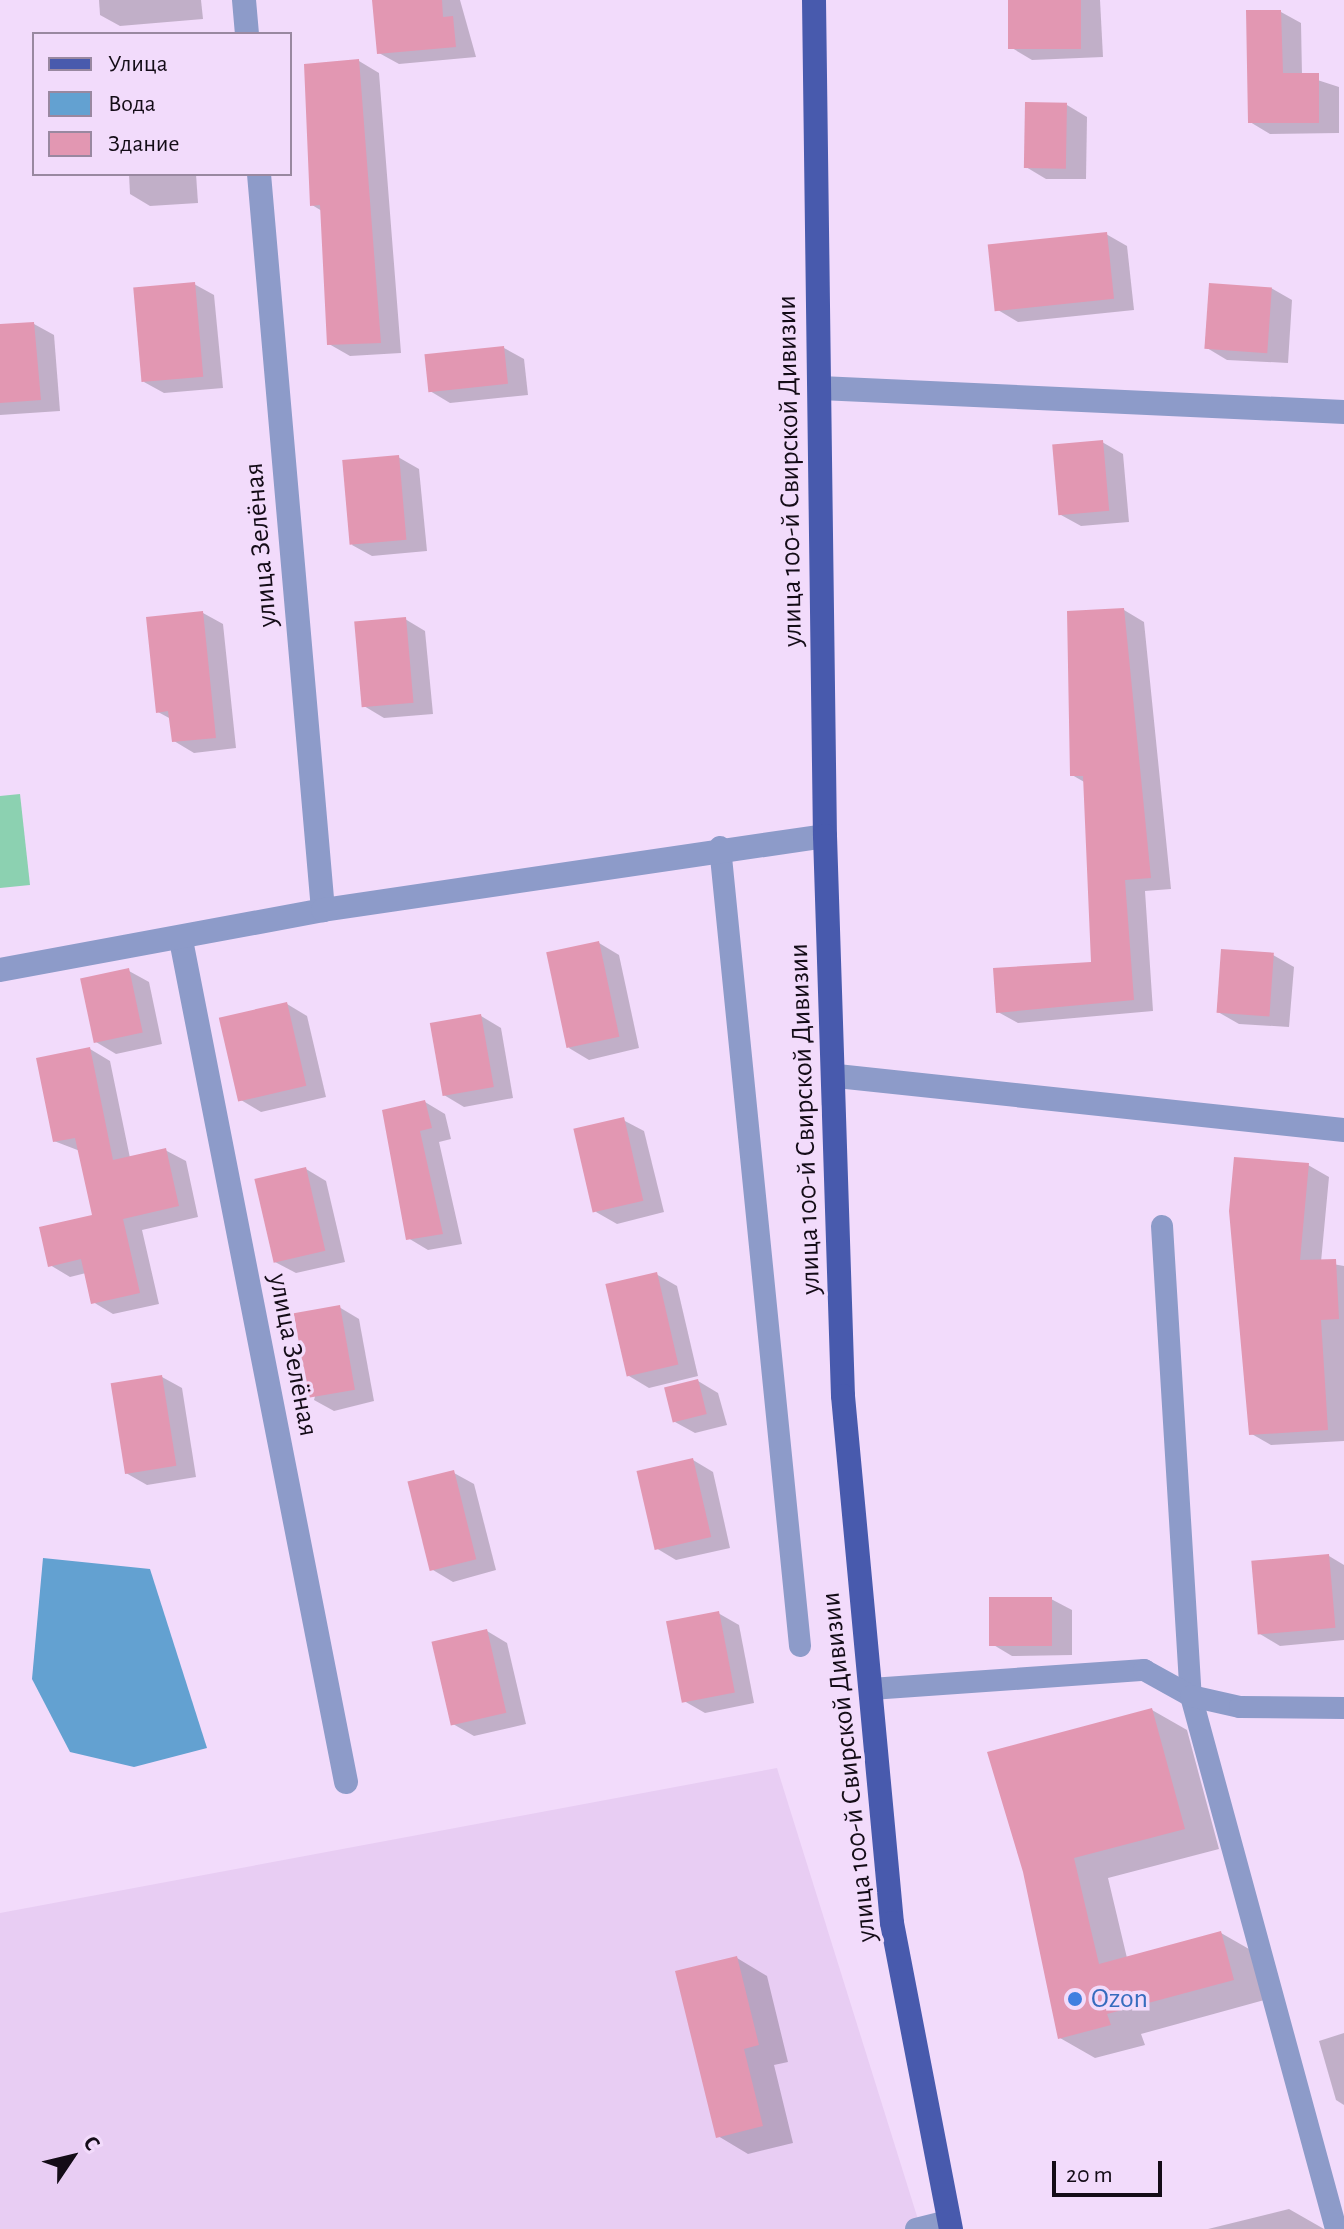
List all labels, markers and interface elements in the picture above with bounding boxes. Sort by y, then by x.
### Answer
legend [32,32,292,176]
text: Улица [108,52,168,76]
text: Вода [108,92,156,116]
text: Здание [108,132,179,156]
street label: улица 100-й Свирской Дивизии [770,295,810,647]
street label: улица Зелёная [237,461,285,629]
street label: улица 100-й Свирской Дивизии [782,943,828,1295]
street label: улица Зелёная [261,1271,325,1439]
street label: улица 100-й Свирской Дивизии [814,1590,884,1944]
place label: Ozon [1091,1982,1148,2016]
marker: Ozon [1066,1990,1084,2008]
north arrow [32,2117,112,2197]
text: С [79,2132,104,2155]
scale bar [1056,2145,1166,2195]
text: 20 m [1066,2163,1113,2187]

